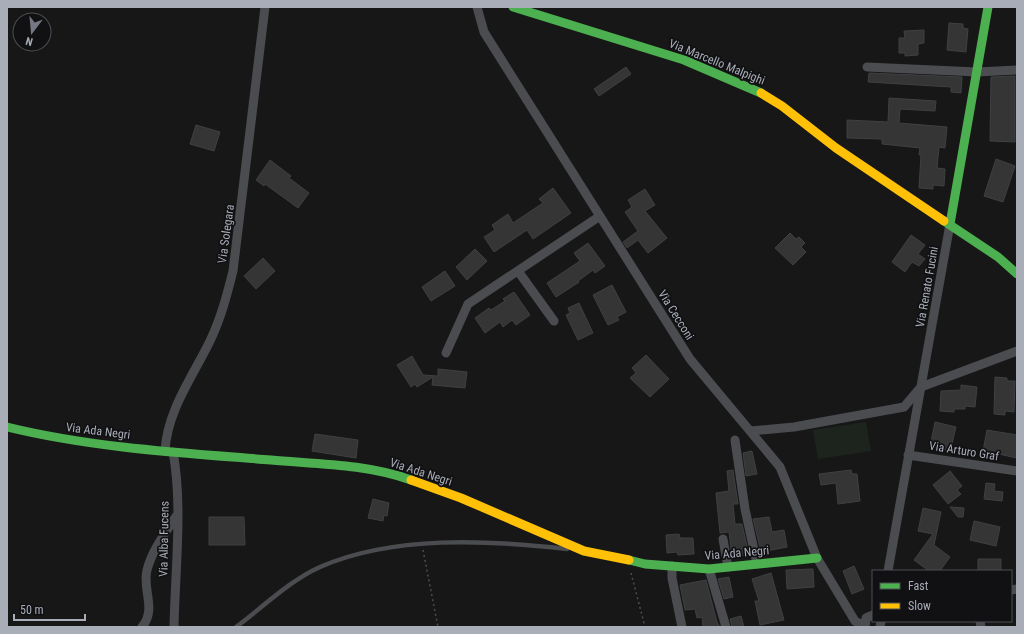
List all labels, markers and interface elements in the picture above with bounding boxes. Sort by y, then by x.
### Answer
north arrow [12,12,52,52]
text: N [24,34,34,48]
street label: Via Marcello Malpighi [667,36,767,88]
street label: Via Solegara [215,203,237,264]
street label: Via Renato Fucini [913,245,941,329]
street label: Via Cecconi [655,288,697,342]
street label: Via Ada Negri [65,420,131,442]
street label: Via Arturo Graf [928,439,1000,463]
street label: Via Ada Negri [388,455,454,489]
street label: Via Alba Fucens [156,501,172,577]
street label: Via Ada Negri [704,543,770,563]
legend [872,570,1012,622]
text: Fast [908,579,929,593]
scale bar [14,596,85,622]
text: Slow [908,599,931,613]
text: 50 m [20,603,44,617]

